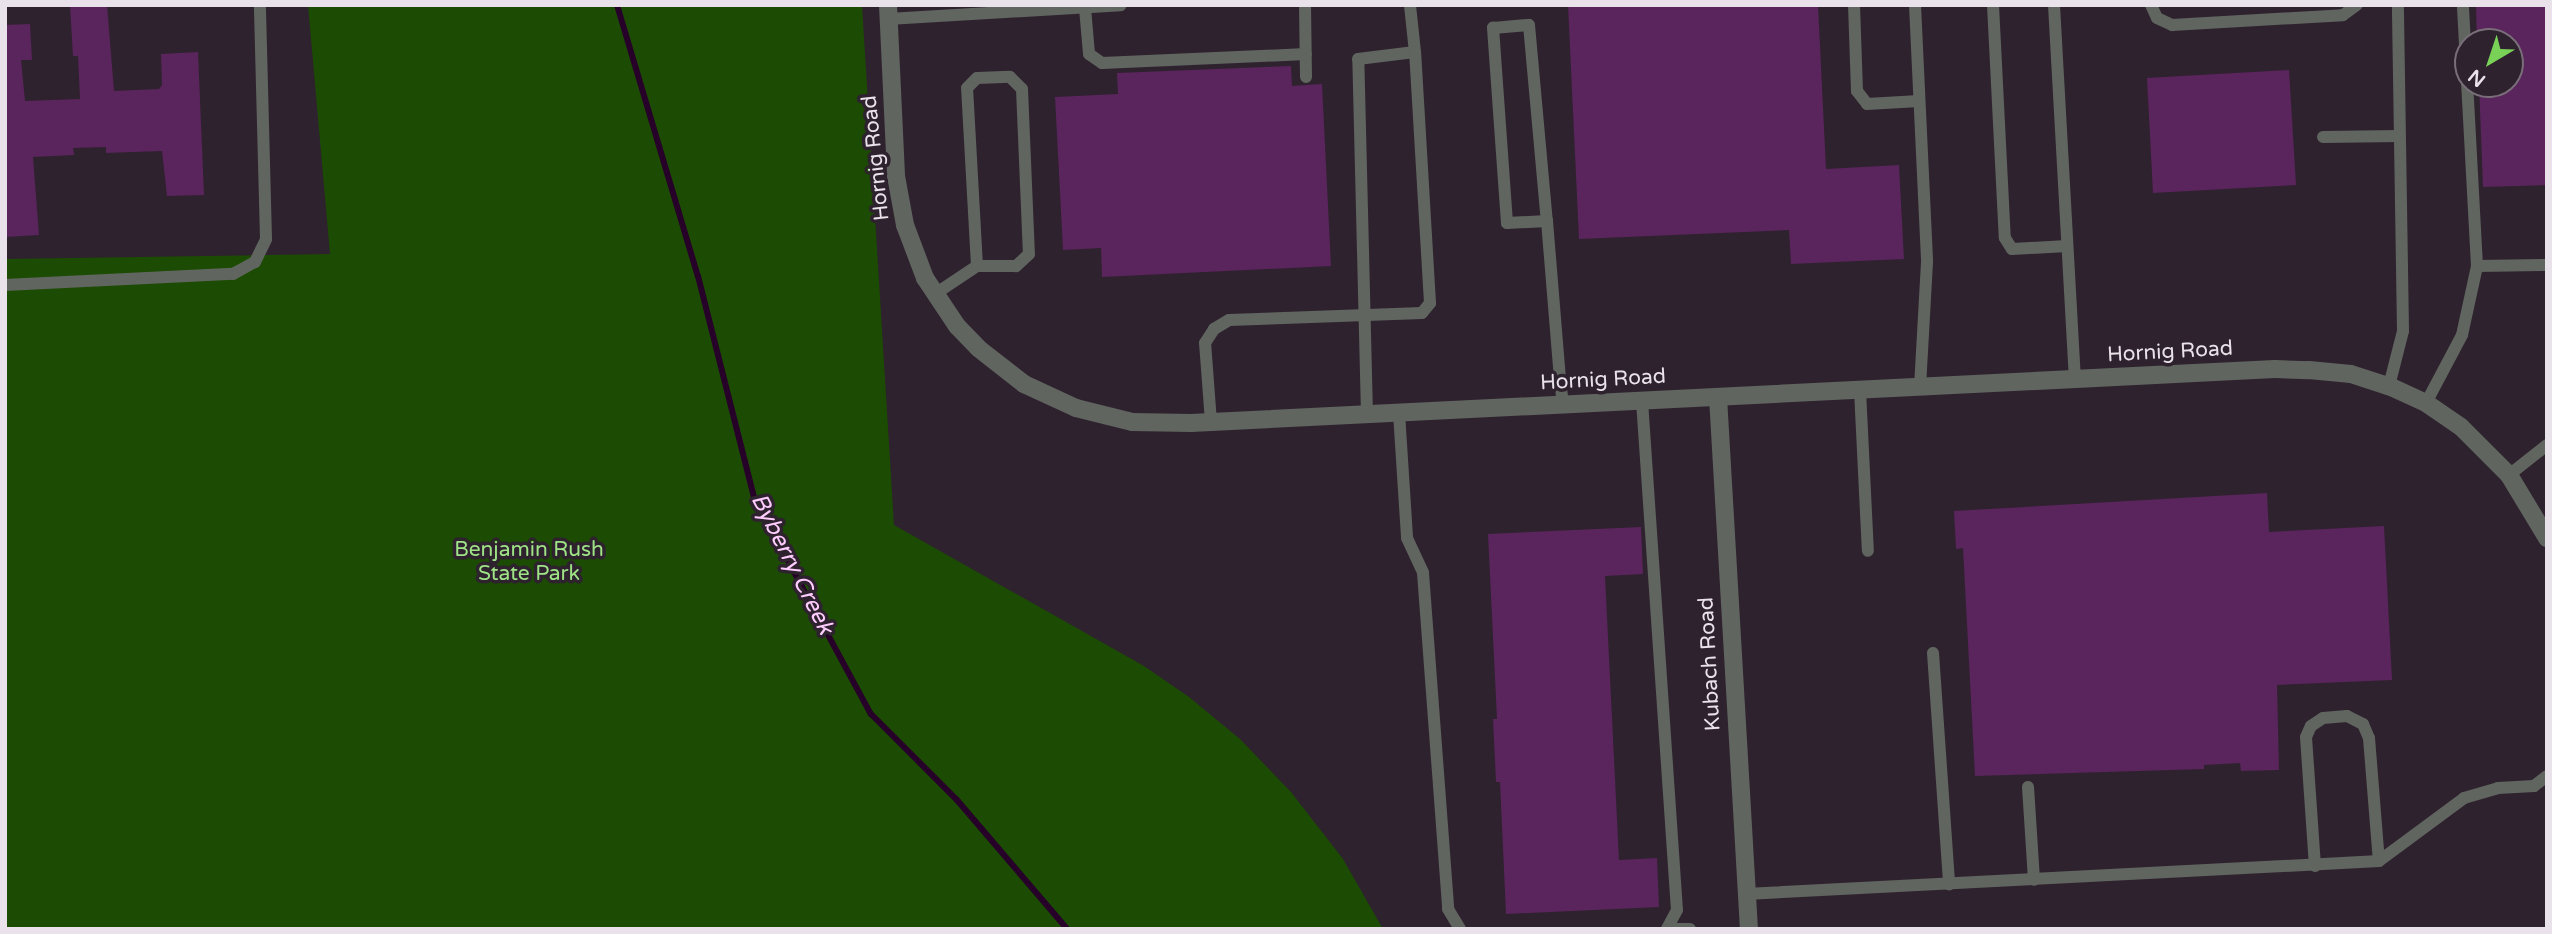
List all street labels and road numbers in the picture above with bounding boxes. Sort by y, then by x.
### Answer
street label: Hornig Road [857,94,895,222]
street label: Hornig Road [2106,336,2234,368]
street label: Hornig Road [1539,364,1667,396]
street label: Kubach Road [1694,596,1726,732]

